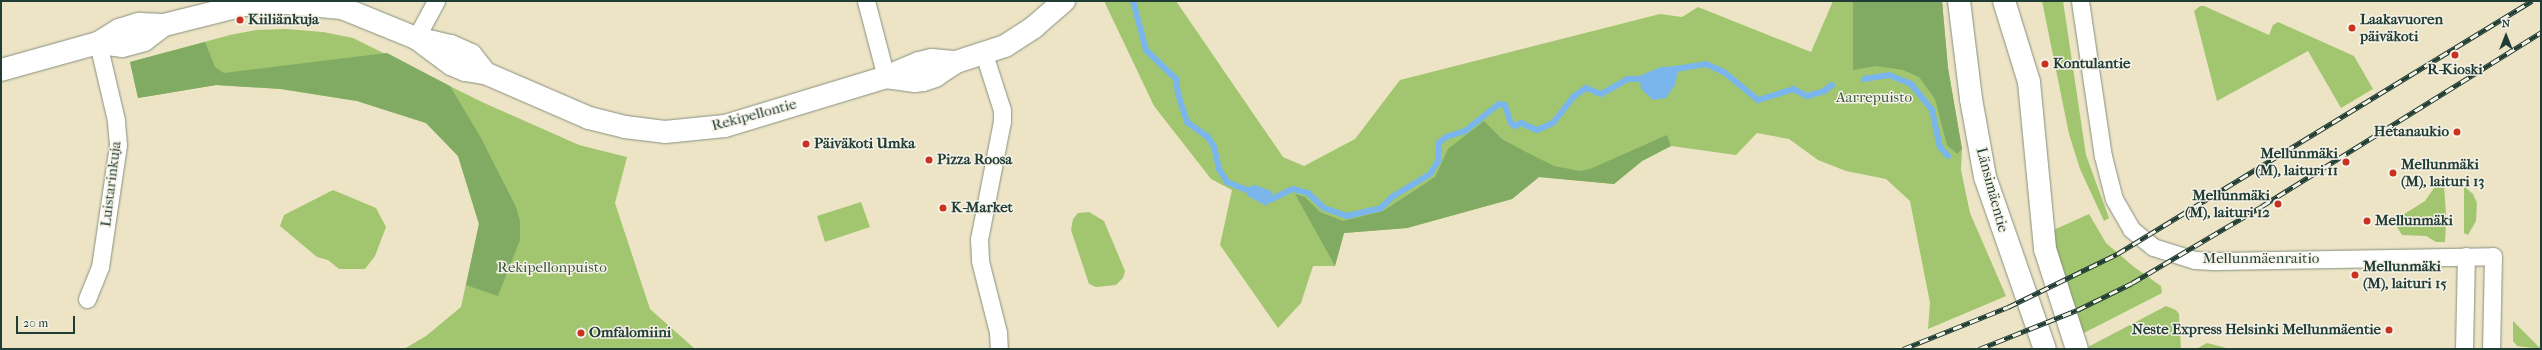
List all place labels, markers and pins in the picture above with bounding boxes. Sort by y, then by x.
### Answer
place label: Laakavuoren päiväkoti [2360,10,2443,45]
place label: Kiiliänkuja [248,11,319,29]
marker: Kiiliänkuja [235,15,245,25]
marker: Laakavuoren päiväkoti [2347,23,2357,33]
marker: R-Kioski [2450,50,2460,60]
place label: Kontulantie [2053,55,2130,73]
marker: Kontulantie [2040,59,2050,69]
place label: R-Kioski [2427,61,2483,79]
place label: Hetanaukio [2374,123,2449,141]
marker: Hetanaukio [2452,127,2462,137]
place label: Päiväkoti Umka [814,135,915,153]
marker: Päiväkoti Umka [801,139,811,149]
place label: Mellunmäki (M), laituri 11 [2255,144,2338,179]
place label: Pizza Roosa [937,151,1012,169]
marker: Pizza Roosa [924,155,934,165]
place label: Mellunmäki (M), laituri 13 [2401,155,2484,190]
marker: Mellunmäki (M), laituri 11 [2341,157,2351,167]
marker: Mellunmäki (M), laituri 13 [2388,168,2398,178]
place label: Mellunmäki (M), laituri 12 [2185,186,2270,221]
place label: K-Market [951,199,1013,217]
marker: Mellunmäki (M), laituri 12 [2273,199,2283,209]
marker: K-Market [938,203,948,213]
place label: Mellunmäki [2375,212,2453,230]
marker: Mellunmäki [2362,216,2372,226]
place label: Mellunmäki (M), laituri 15 [2363,257,2447,292]
marker: Mellunmäki (M), laituri 15 [2350,270,2360,280]
place label: Neste Express Helsinki Mellunmäentie [2132,321,2381,339]
place label: Omfalomiini [589,324,671,342]
marker: Neste Express Helsinki Mellunmäentie [2384,325,2394,335]
marker: Omfalomiini [576,328,586,338]

